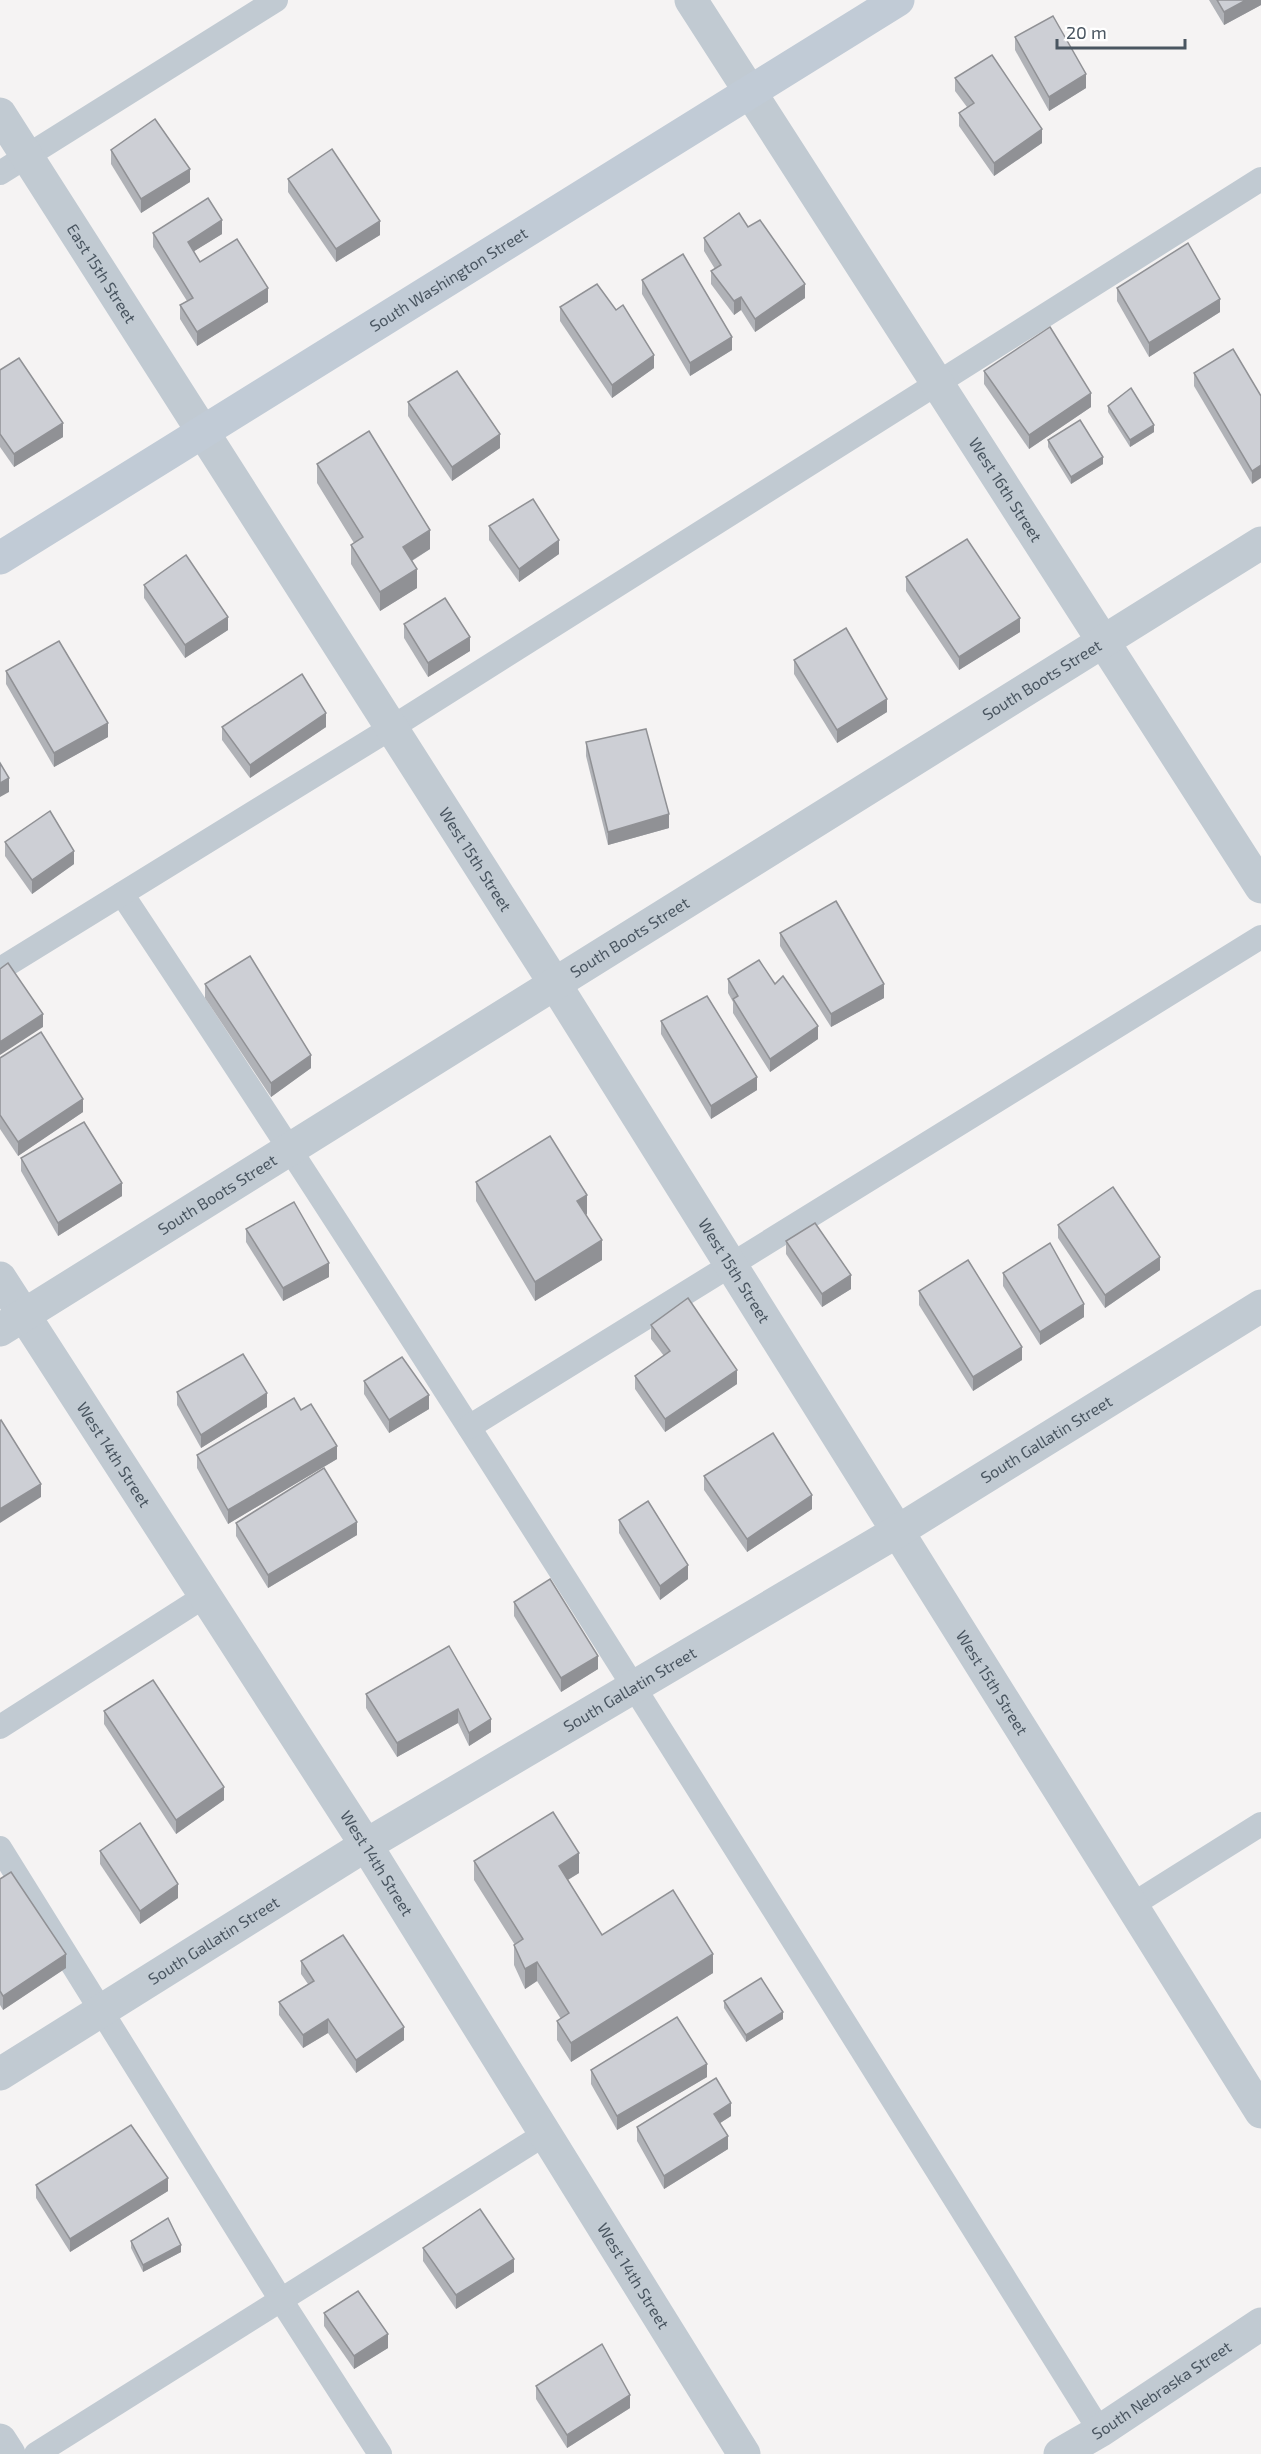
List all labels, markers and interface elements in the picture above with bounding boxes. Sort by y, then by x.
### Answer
scale bar [1057,12,1184,50]
text: 20 m [1066,21,1107,43]
street label: East 15th Street [63,220,141,326]
street label: South Washington Street [366,223,531,335]
street label: West 16th Street [966,434,1047,545]
street label: South Boots Street [979,635,1104,724]
street label: West 15th Street [436,803,516,915]
street label: South Boots Street [566,892,692,981]
street label: South Boots Street [154,1150,280,1238]
street label: West 15th Street [695,1214,775,1326]
street label: South Gallatin Street [977,1391,1115,1486]
street label: West 14th Street [74,1398,155,1510]
street label: West 15th Street [953,1626,1032,1738]
street label: South Gallatin Street [560,1642,699,1735]
street label: West 14th Street [337,1806,418,1919]
street label: South Gallatin Street [144,1892,282,1988]
street label: West 14th Street [594,2219,674,2332]
street label: South Nebraska Street [1088,2337,1235,2443]

